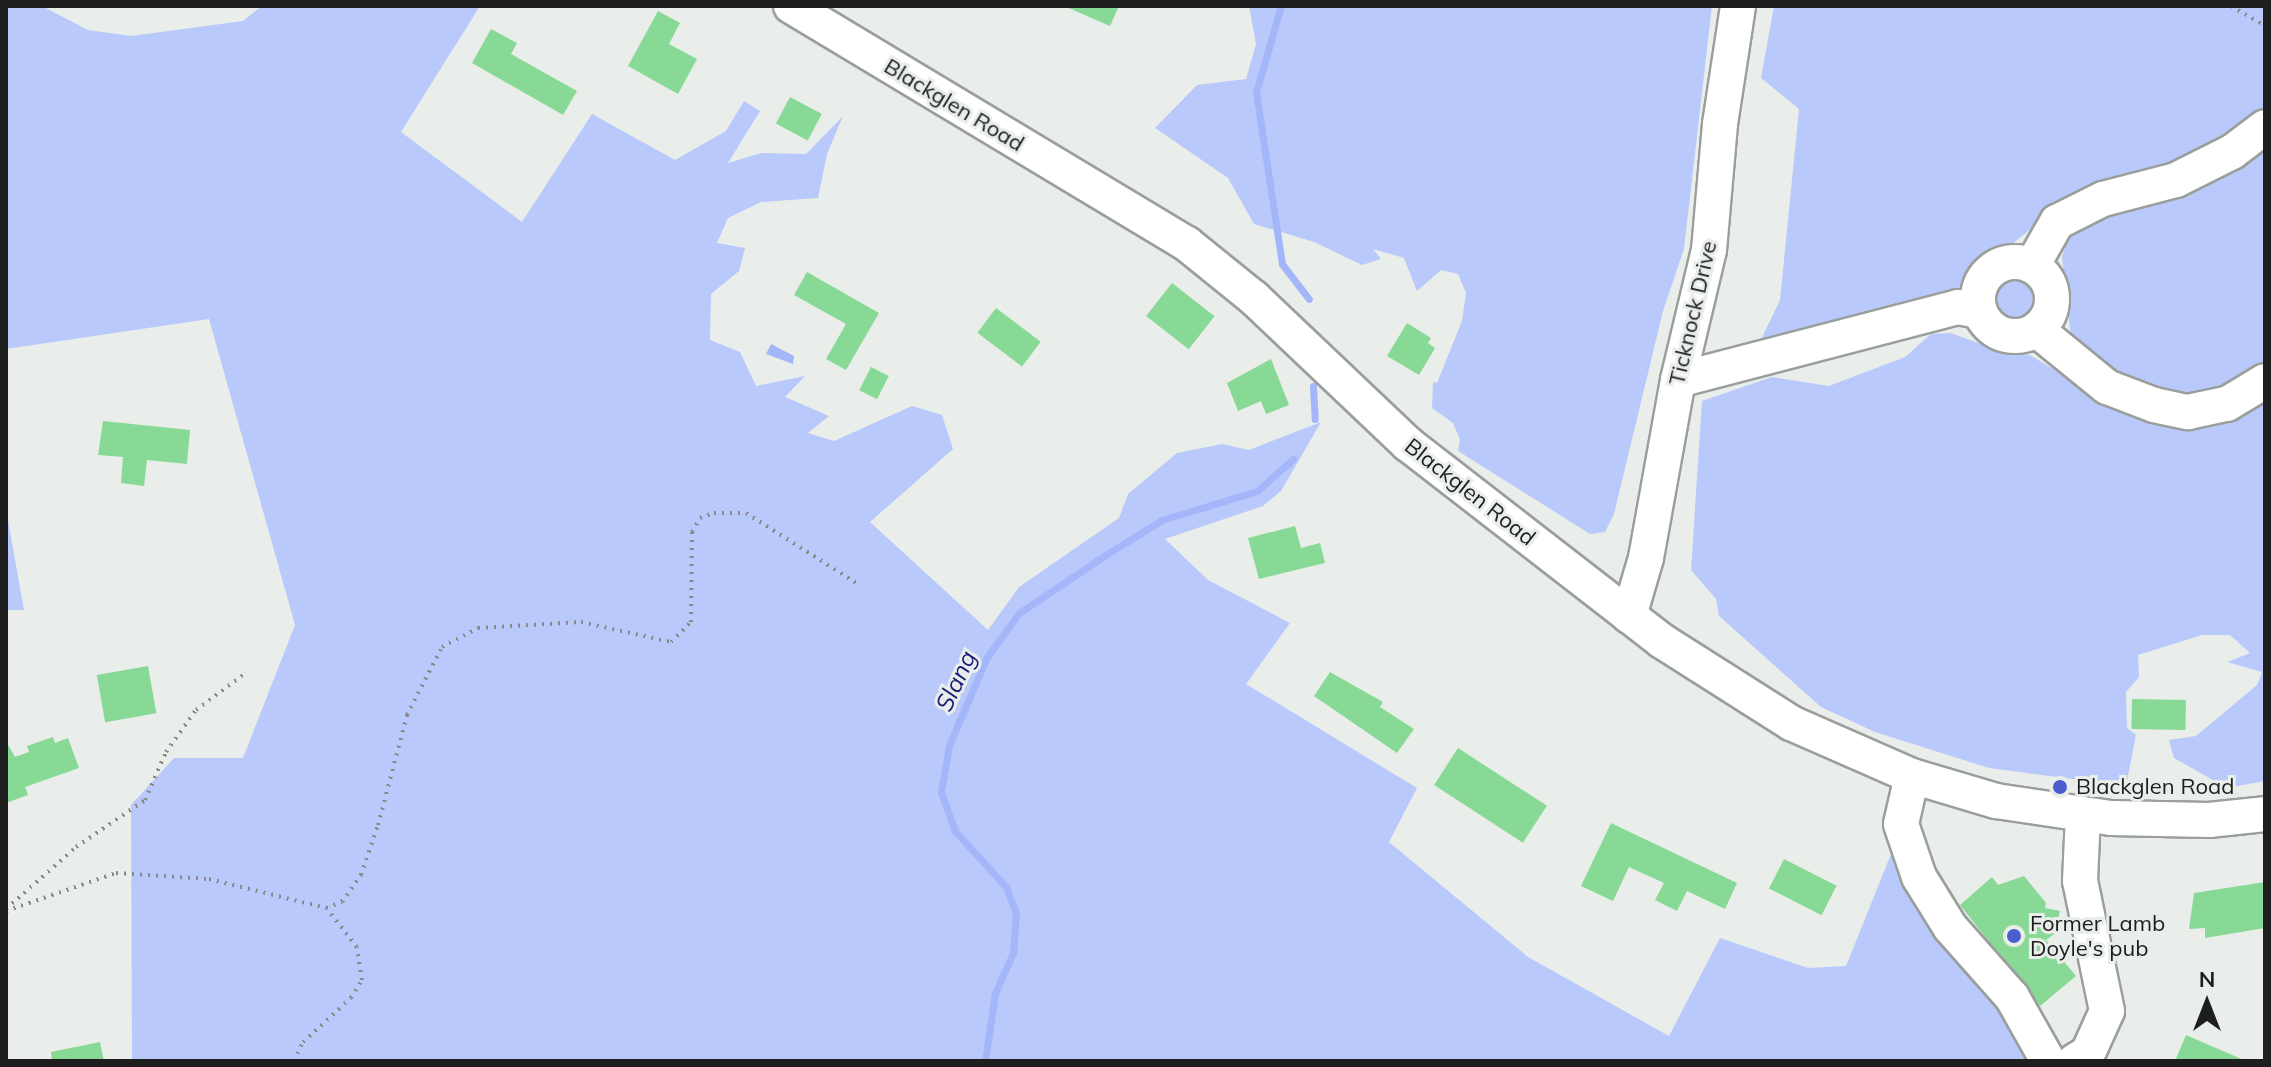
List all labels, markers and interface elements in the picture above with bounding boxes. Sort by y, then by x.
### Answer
street label: Blackglen Road [879,53,1029,157]
street label: Ticknock Drive [1664,238,1722,388]
street label: Blackglen Road [1399,433,1541,551]
water label: Slang [930,646,982,716]
place label: Blackglen Road [2076,774,2234,800]
marker: Blackglen Road [2051,778,2069,796]
place label: Former Lamb Doyle's pub [2030,910,2165,962]
marker: Former Lamb Doyle's pub [2005,927,2023,945]
north arrow [2167,963,2247,1043]
text: N [2199,965,2215,993]

